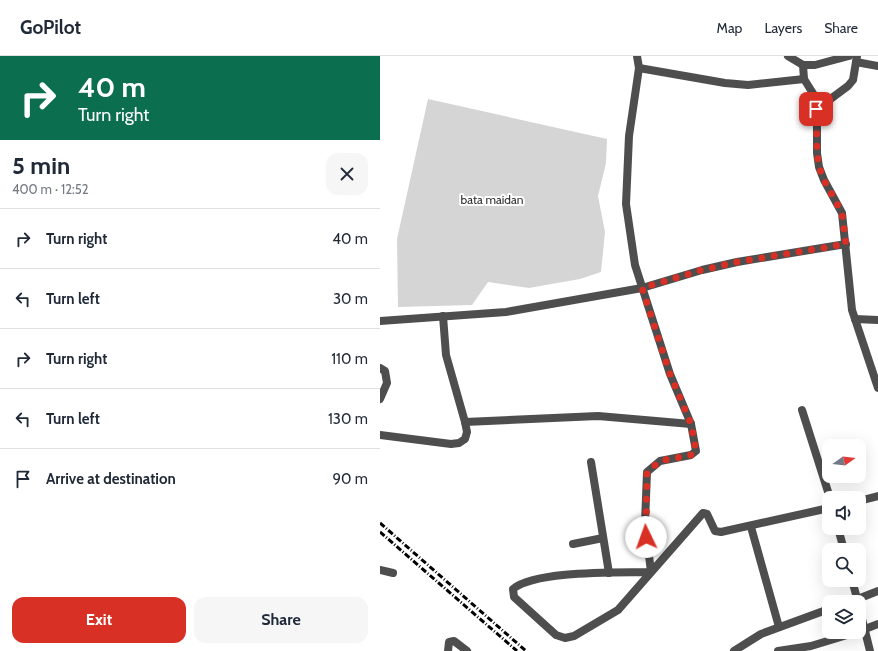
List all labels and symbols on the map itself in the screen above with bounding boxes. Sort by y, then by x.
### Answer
pin [799,92,833,126]
park label: bata maidan [461,192,524,207]
north arrow [822,439,866,483]
position arrow [625,516,667,558]

